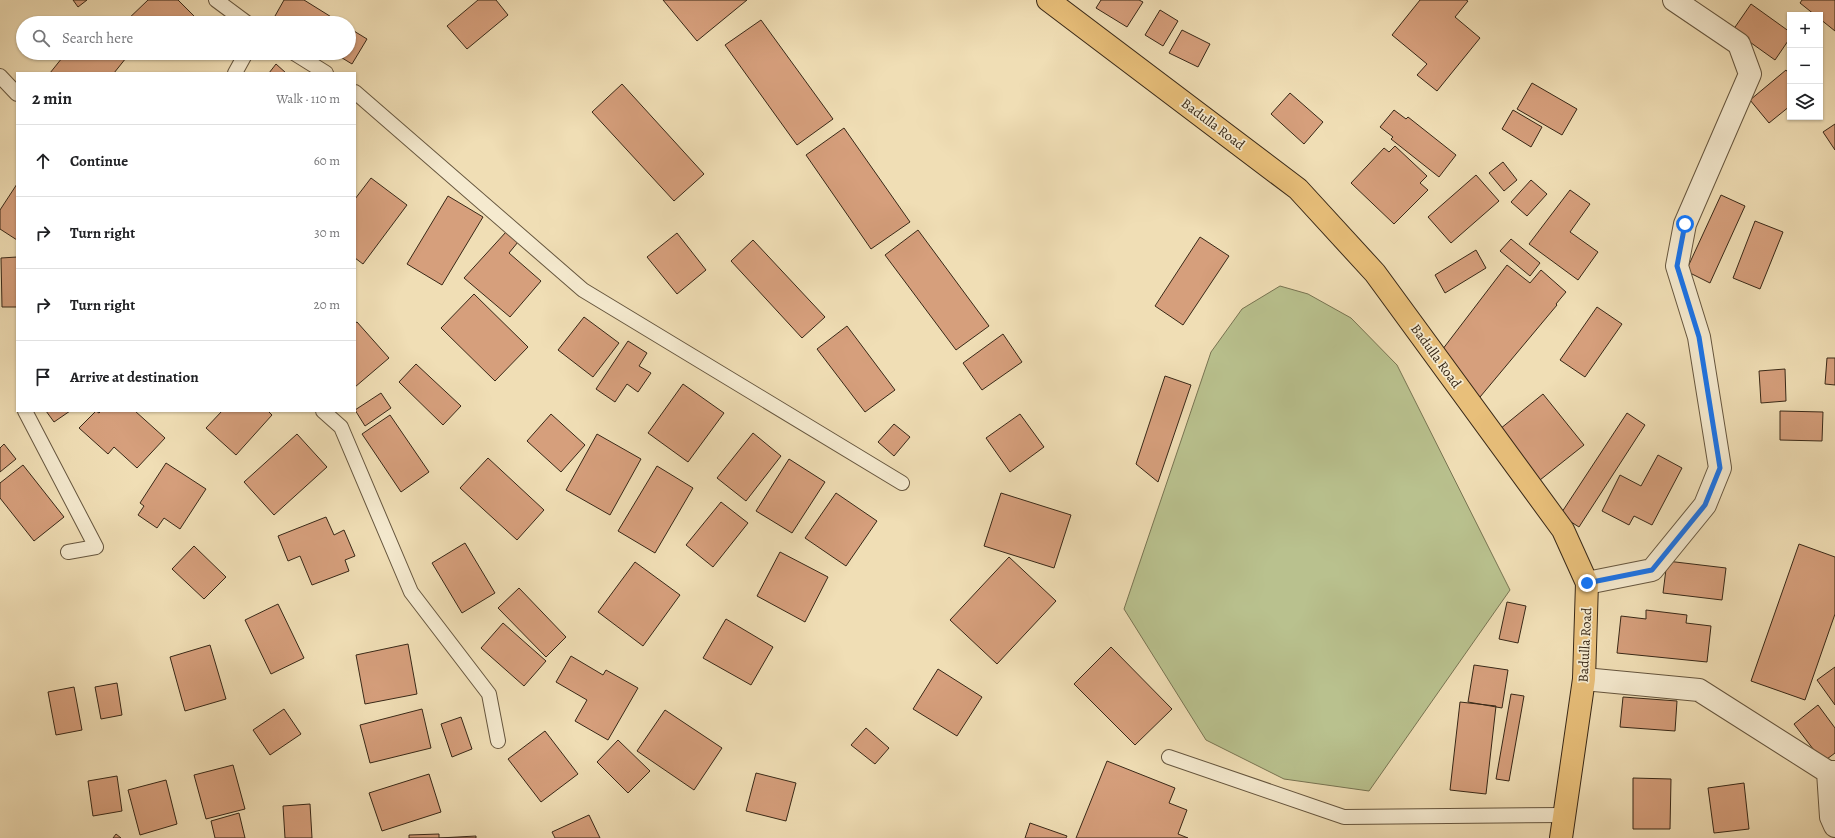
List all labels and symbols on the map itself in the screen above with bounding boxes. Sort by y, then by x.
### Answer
street label: Badulla Road [1177,94,1249,155]
route start [1676,215,1694,233]
street label: Badulla Road [1406,320,1466,392]
route end [1578,574,1596,592]
street label: Badulla Road [1574,606,1596,683]

